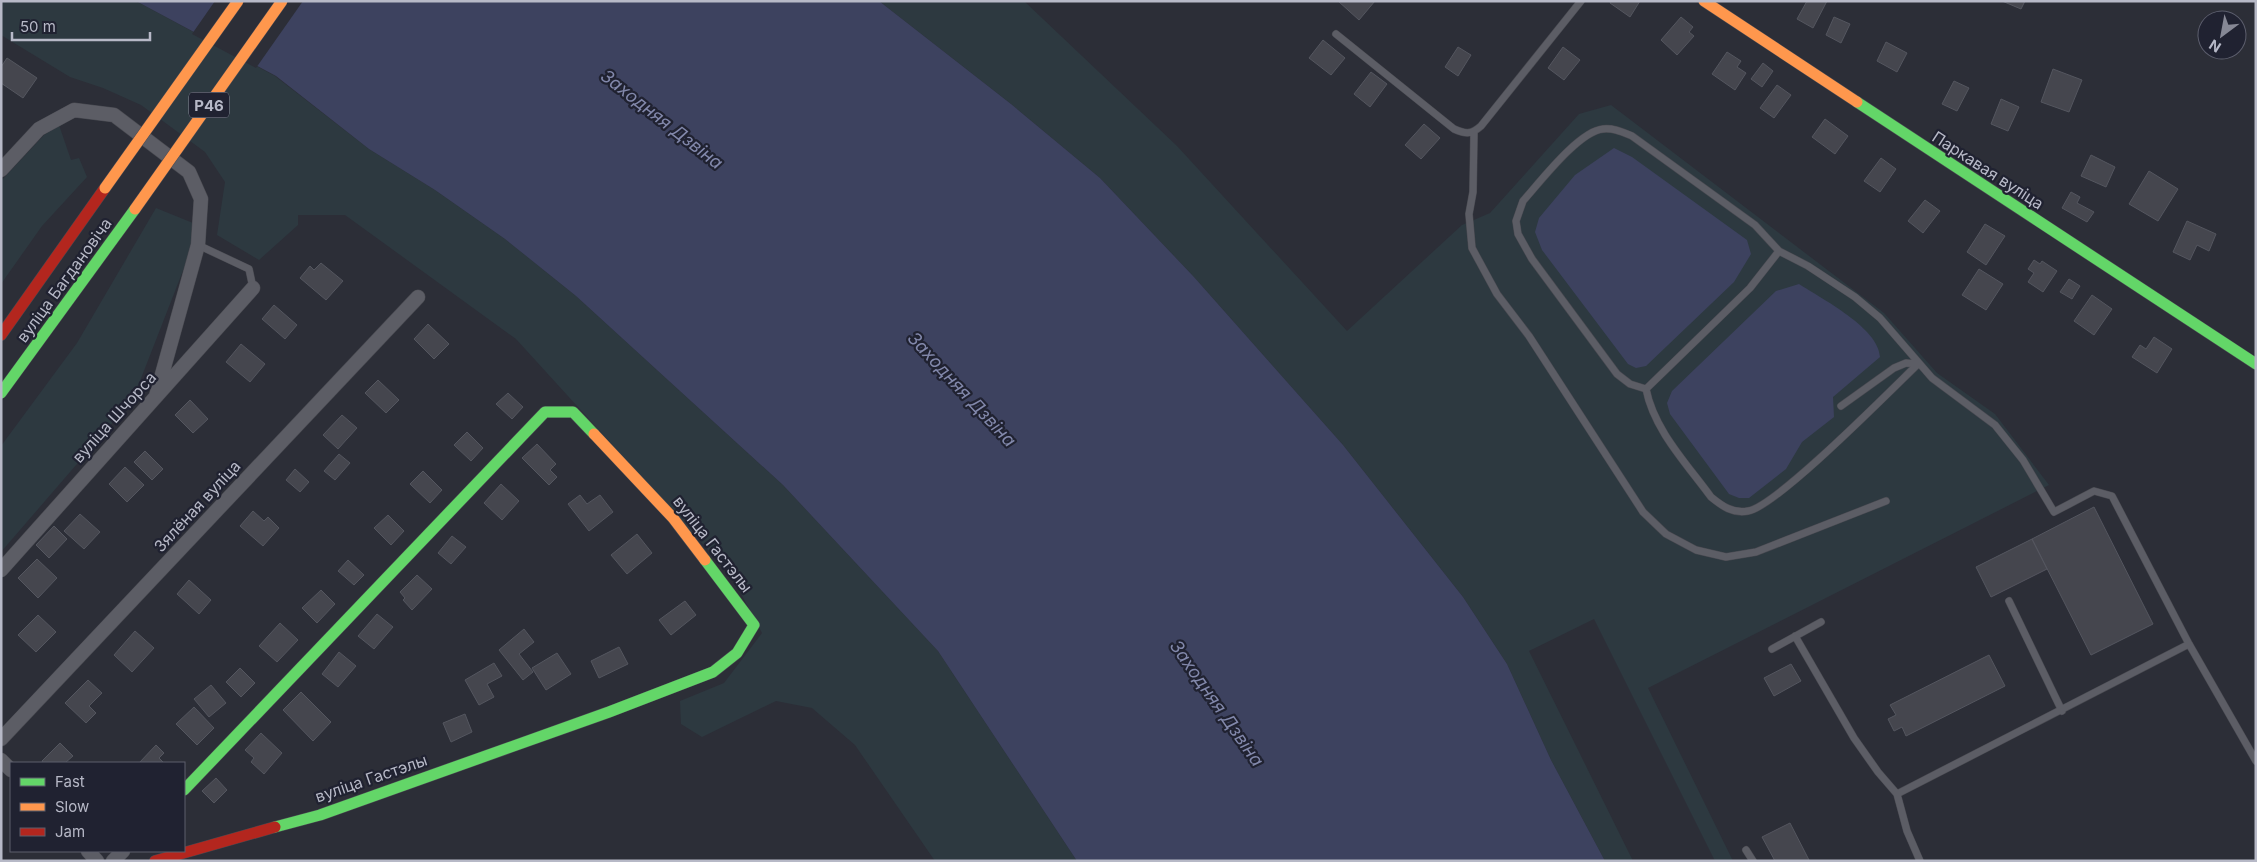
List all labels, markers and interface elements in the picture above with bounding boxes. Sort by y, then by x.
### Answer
scale bar [12,10,150,42]
north arrow [2197,10,2247,60]
text: 50 m [20,17,56,36]
text: N [2206,36,2224,56]
water label: Заходняя Дзвіна [597,65,727,173]
road number: Р46 [189,92,229,118]
street label: Паркавая вуліца [1929,127,2047,213]
street label: вуліца Багдановіча [12,214,116,346]
water label: Заходняя Дзвіна [903,327,1021,451]
street label: вуліца Шчорса [68,367,160,467]
street label: Зялёная вуліца [149,456,245,556]
street label: вуліца Гастэлы [669,492,757,596]
water label: Заходняя Дзвіна [1166,636,1268,770]
street label: вуліца Гастэлы [312,749,430,807]
legend [10,762,185,852]
text: Fast [55,772,85,791]
text: Slow [55,797,89,816]
text: Jam [55,822,85,841]

